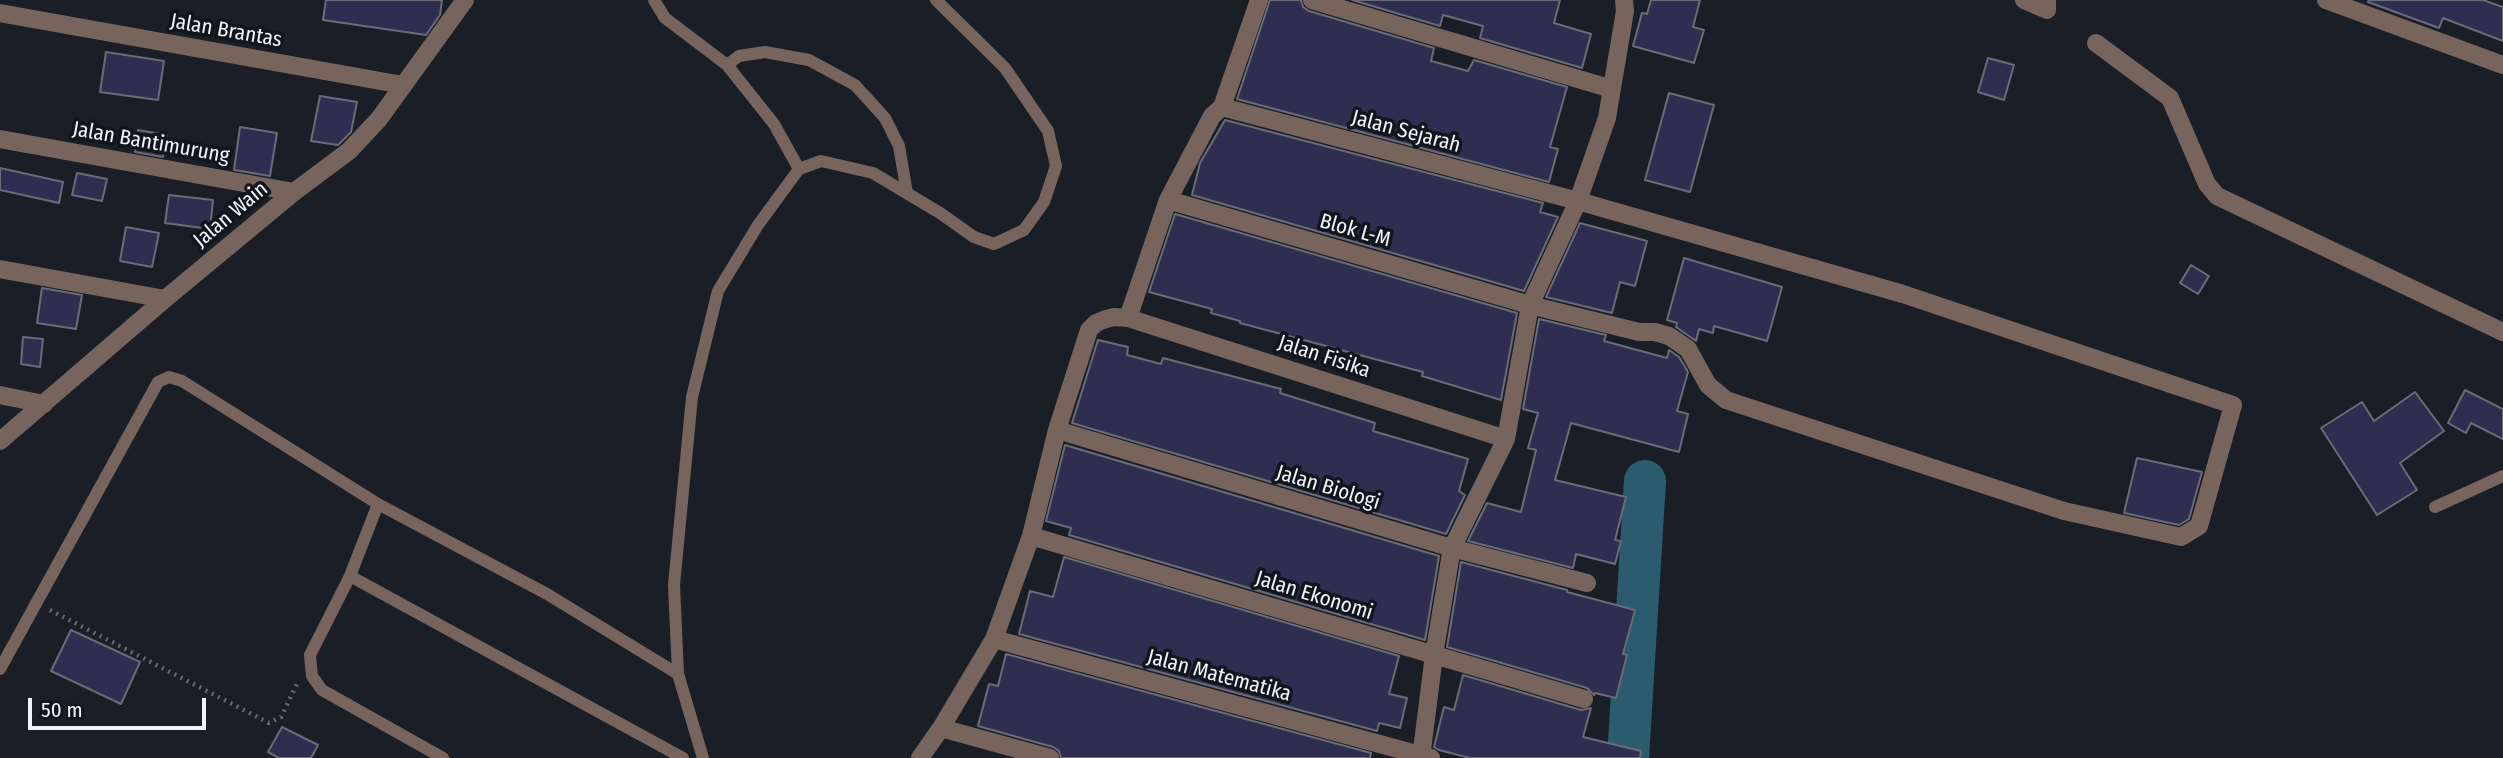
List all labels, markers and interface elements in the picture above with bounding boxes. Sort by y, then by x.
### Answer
street label: Jalan Brantas [168,9,284,53]
street label: Jalan Sejarah [1349,105,1463,159]
street label: Jalan Bantimurung [71,117,231,169]
street label: Jalan Wain [189,177,273,253]
street label: Blok L-M [1317,209,1393,253]
street label: Jalan Fisika [1275,330,1373,384]
street label: Jalan Biologi [1273,460,1383,516]
street label: Jalan Ekonomi [1252,566,1376,626]
street label: Jalan Matematika [1144,645,1294,707]
scale bar [32,684,210,728]
text: 50 m [41,697,83,723]

